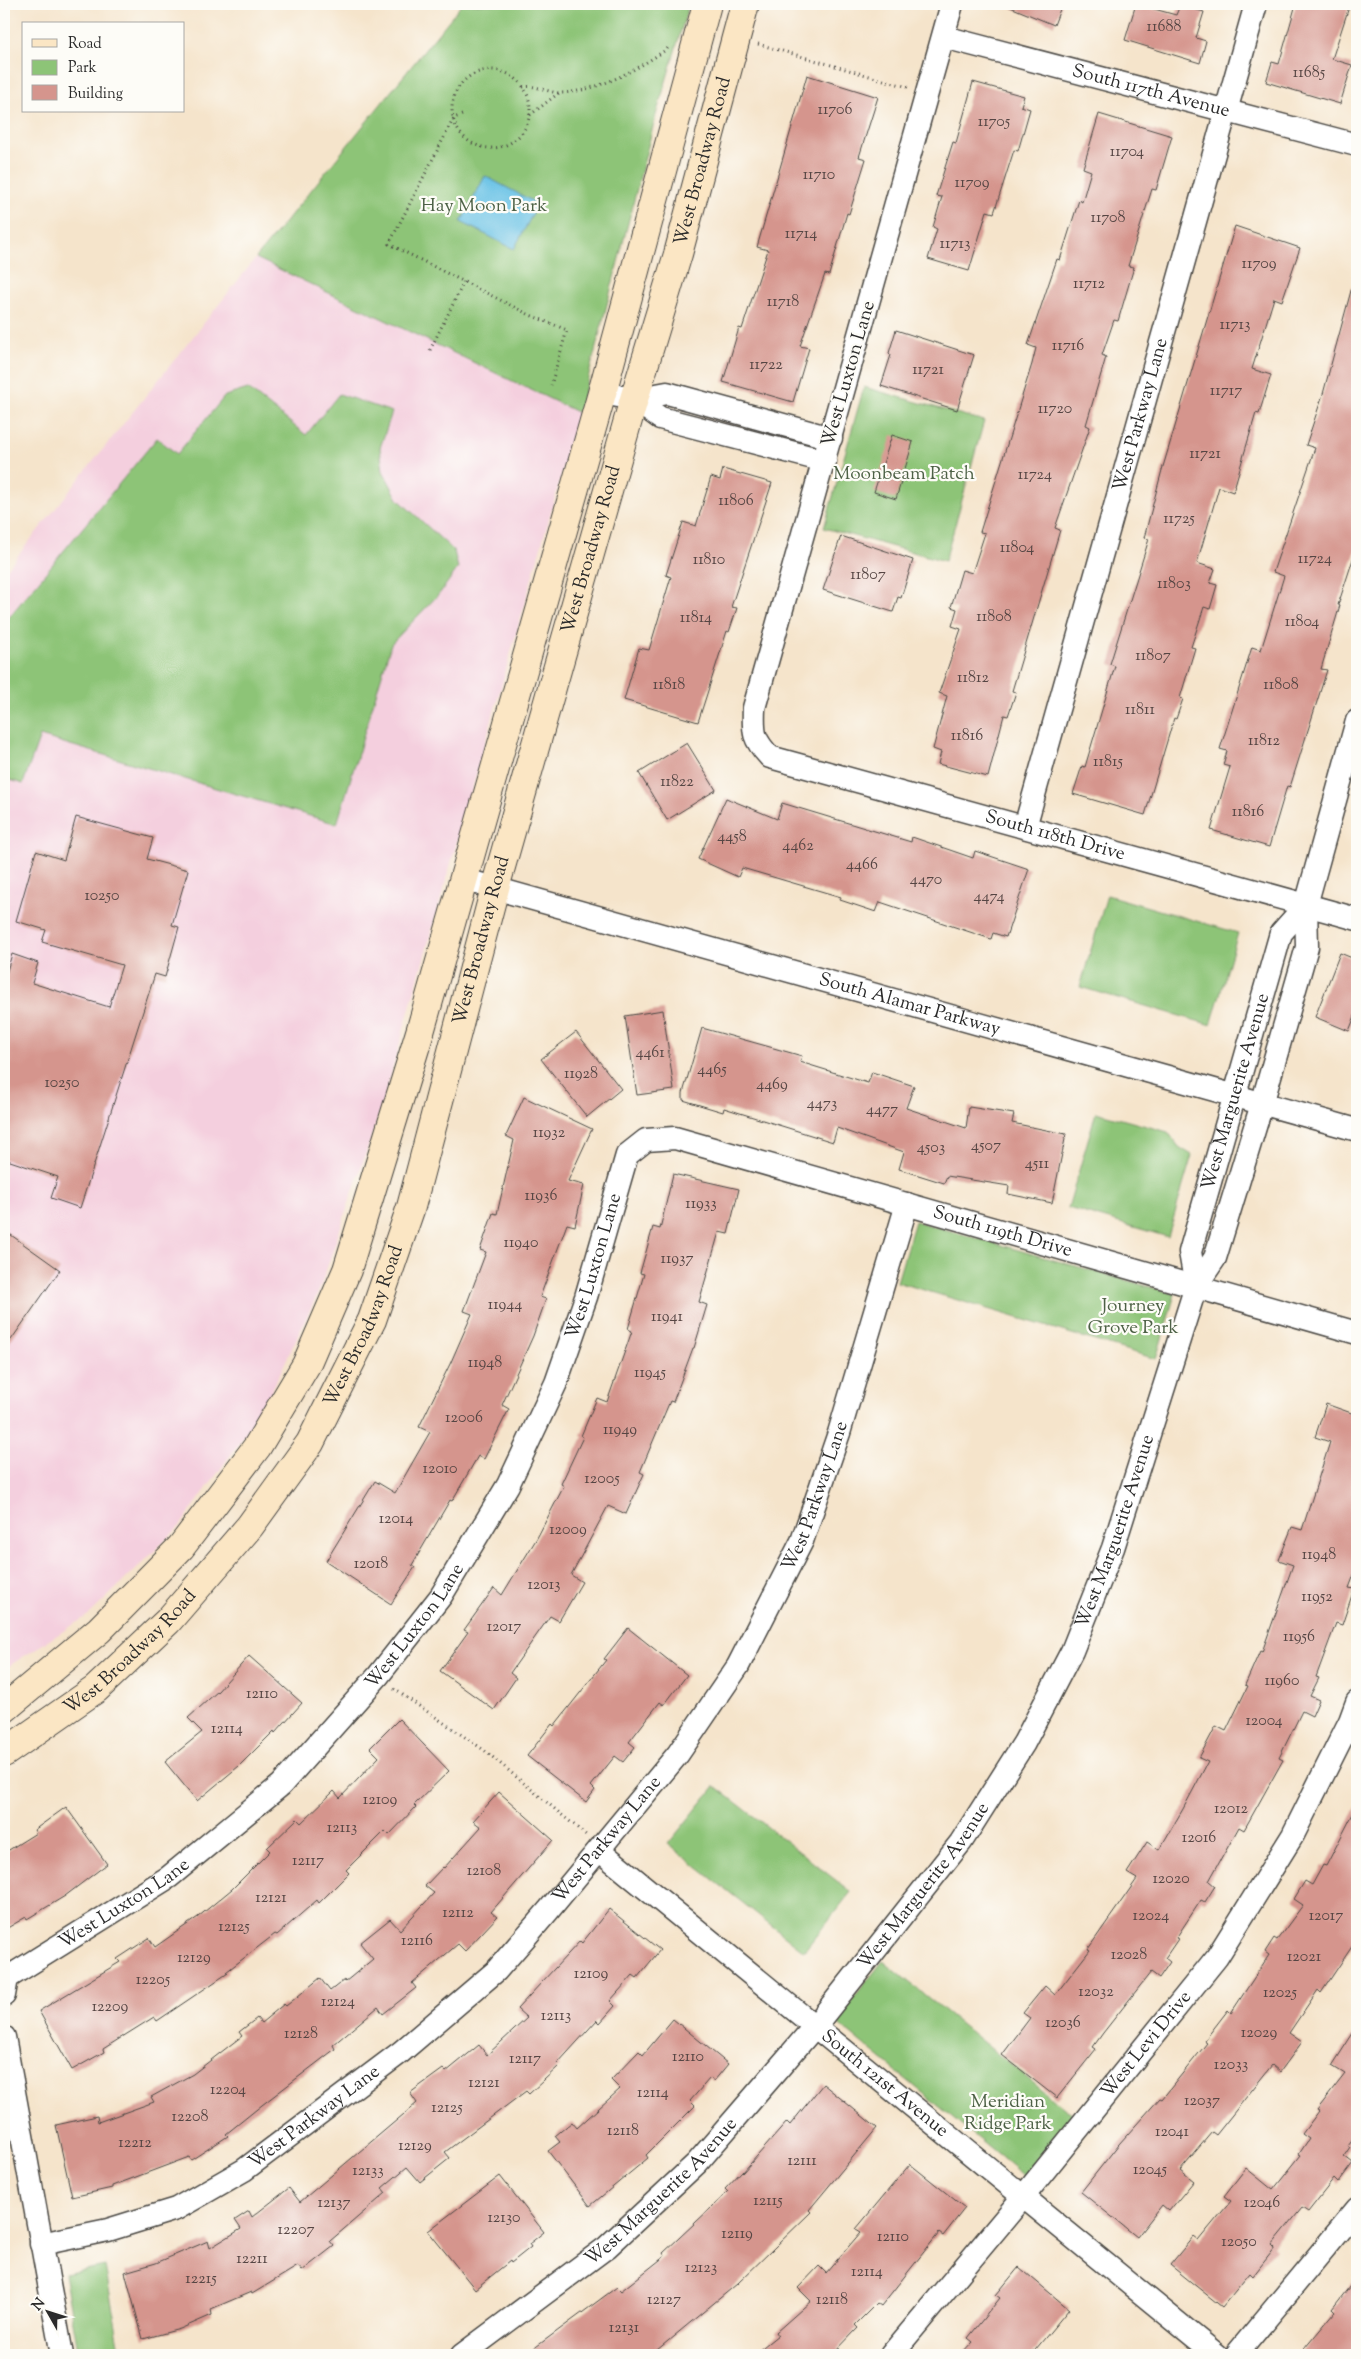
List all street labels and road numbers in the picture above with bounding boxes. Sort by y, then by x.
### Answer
street label: South 117th Avenue [1069,58,1233,125]
street label: West Broadway Road [667,74,738,249]
street label: West Luxton Lane [815,298,883,450]
street label: West Parkway Lane [1106,335,1175,495]
street label: West Broadway Road [554,462,628,637]
street label: South 118th Drive [982,803,1128,868]
street label: West Broadway Road [446,853,517,1028]
street label: South Alamar Parkway [816,966,1004,1043]
street label: West Marguerite Avenue [1195,990,1277,1194]
street label: West Luxton Lane [559,1190,629,1343]
street label: South 119th Drive [930,1199,1075,1264]
street label: West Broadway Road [317,1242,410,1411]
street label: West Parkway Lane [775,1418,855,1576]
street label: West Marguerite Avenue [1069,1431,1162,1632]
street label: West Luxton Lane [359,1558,471,1695]
street label: West Broadway Road [58,1583,203,1721]
street label: West Parkway Lane [546,1770,668,1910]
street label: West Marguerite Avenue [851,1797,996,1975]
street label: West Luxton Lane [53,1852,196,1956]
street label: West Levi Drive [1094,1985,1198,2104]
street label: South 121st Avenue [815,2023,954,2144]
street label: West Parkway Lane [243,2059,386,2176]
street label: West Marguerite Avenue [579,2112,744,2273]

